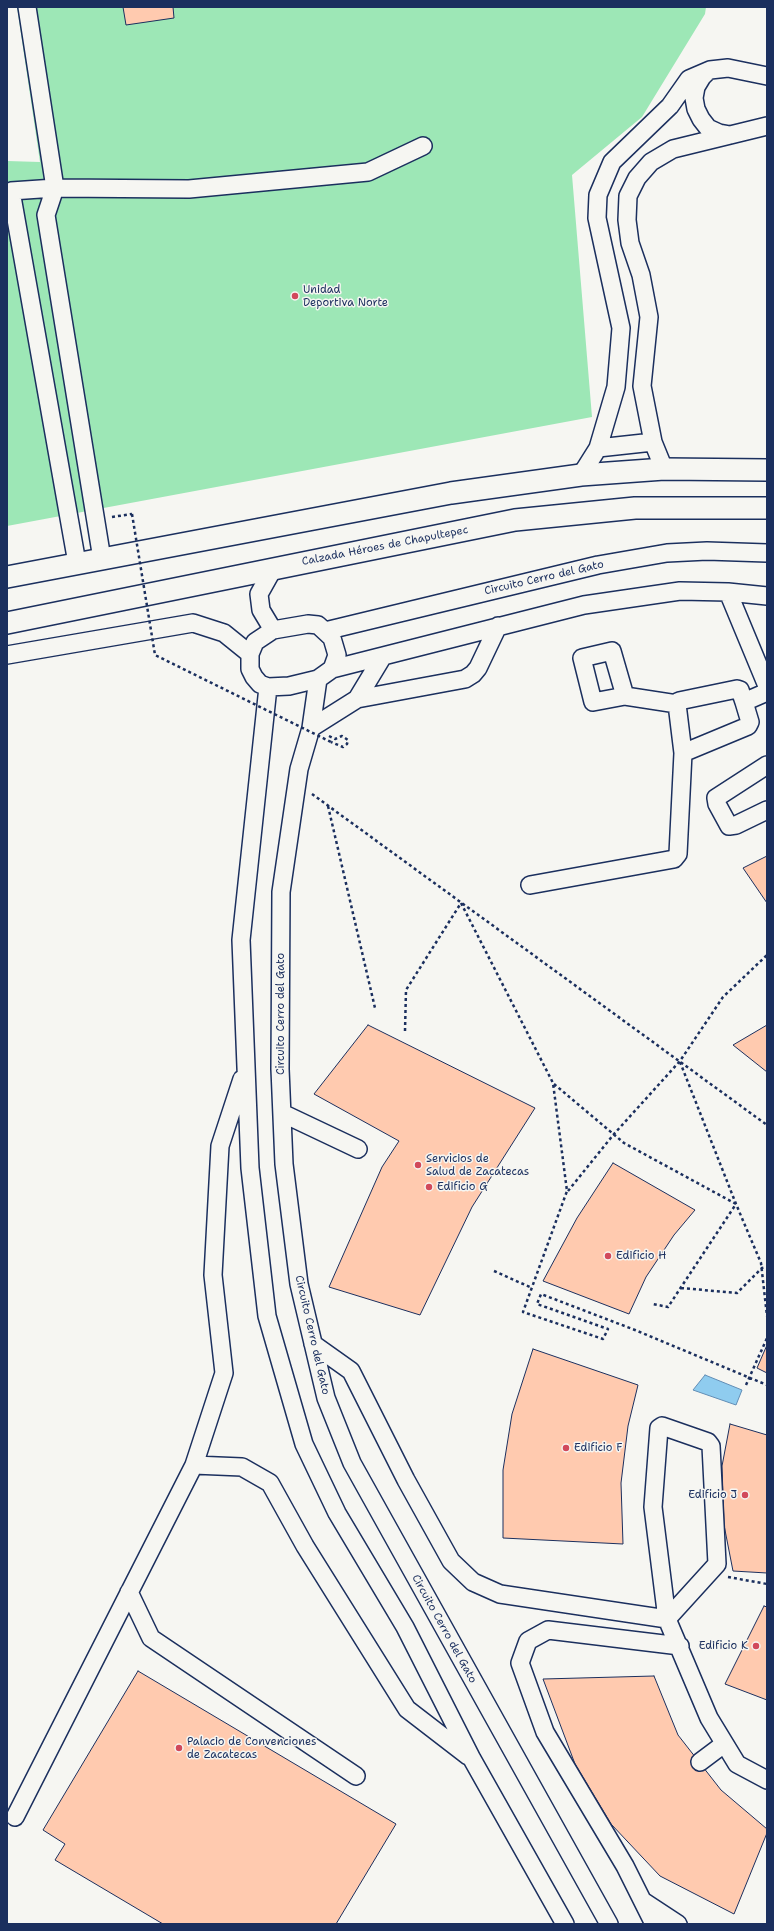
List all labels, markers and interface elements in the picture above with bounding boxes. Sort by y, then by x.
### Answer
place label: Unidad Deportiva Norte [303,283,388,309]
marker: Unidad Deportiva Norte [290,291,300,301]
street label: Calzada Héroes de Chapultepec [301,523,469,569]
street label: Circuito Cerro del Gato [483,558,605,598]
street label: Circuito Cerro del Gato [274,953,288,1075]
place label: Servicios de Salud de Zacatecas [426,1152,529,1178]
marker: Servicios de Salud de Zacatecas [413,1160,423,1170]
place label: Edificio G [437,1180,487,1194]
marker: Edificio G [424,1182,434,1192]
place label: Edificio H [616,1249,666,1263]
marker: Edificio H [603,1251,613,1261]
street label: Circuito Cerro del Gato [292,1274,332,1396]
place label: Edificio F [574,1441,622,1455]
marker: Edificio F [561,1443,571,1453]
place label: Edificio J [688,1488,737,1502]
marker: Edificio J [740,1490,750,1500]
street label: Circuito Cerro del Gato [409,1572,479,1686]
place label: Edificio K [699,1639,748,1653]
marker: Edificio K [751,1641,761,1651]
place label: Palacio de Convenciones de Zacatecas [187,1735,316,1761]
marker: Palacio de Convenciones de Zacatecas [174,1743,184,1753]

